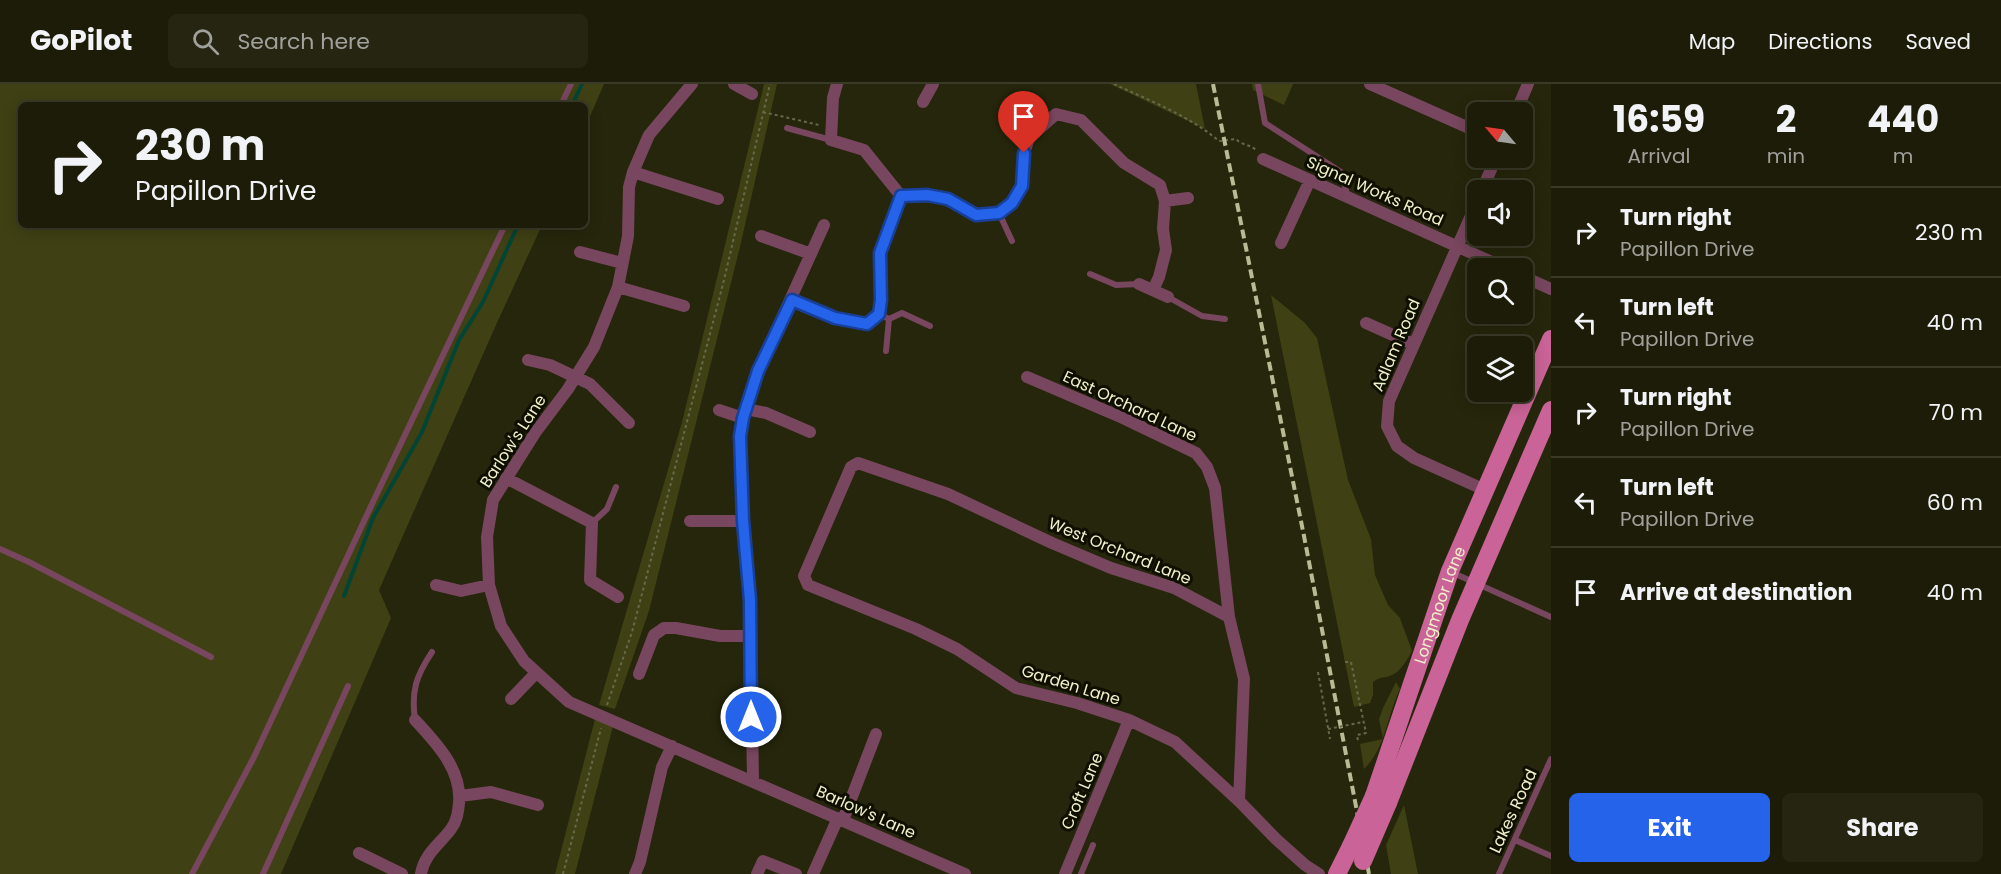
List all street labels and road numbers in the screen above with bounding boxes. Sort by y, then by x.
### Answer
street label: Signal Works Road [1303,150,1447,232]
street label: Adlam Road [1366,295,1426,395]
street label: East Orchard Lane [1059,365,1201,447]
street label: Barlow's Lane [474,390,552,492]
street label: West Orchard Lane [1045,512,1195,590]
street label: Longmoor Lane [1408,542,1471,667]
street label: Garden Lane [1019,659,1123,711]
street label: Croft Lane [1055,749,1109,833]
street label: Lakes Road [1484,765,1542,857]
street label: Barlow's Lane [812,780,920,844]

